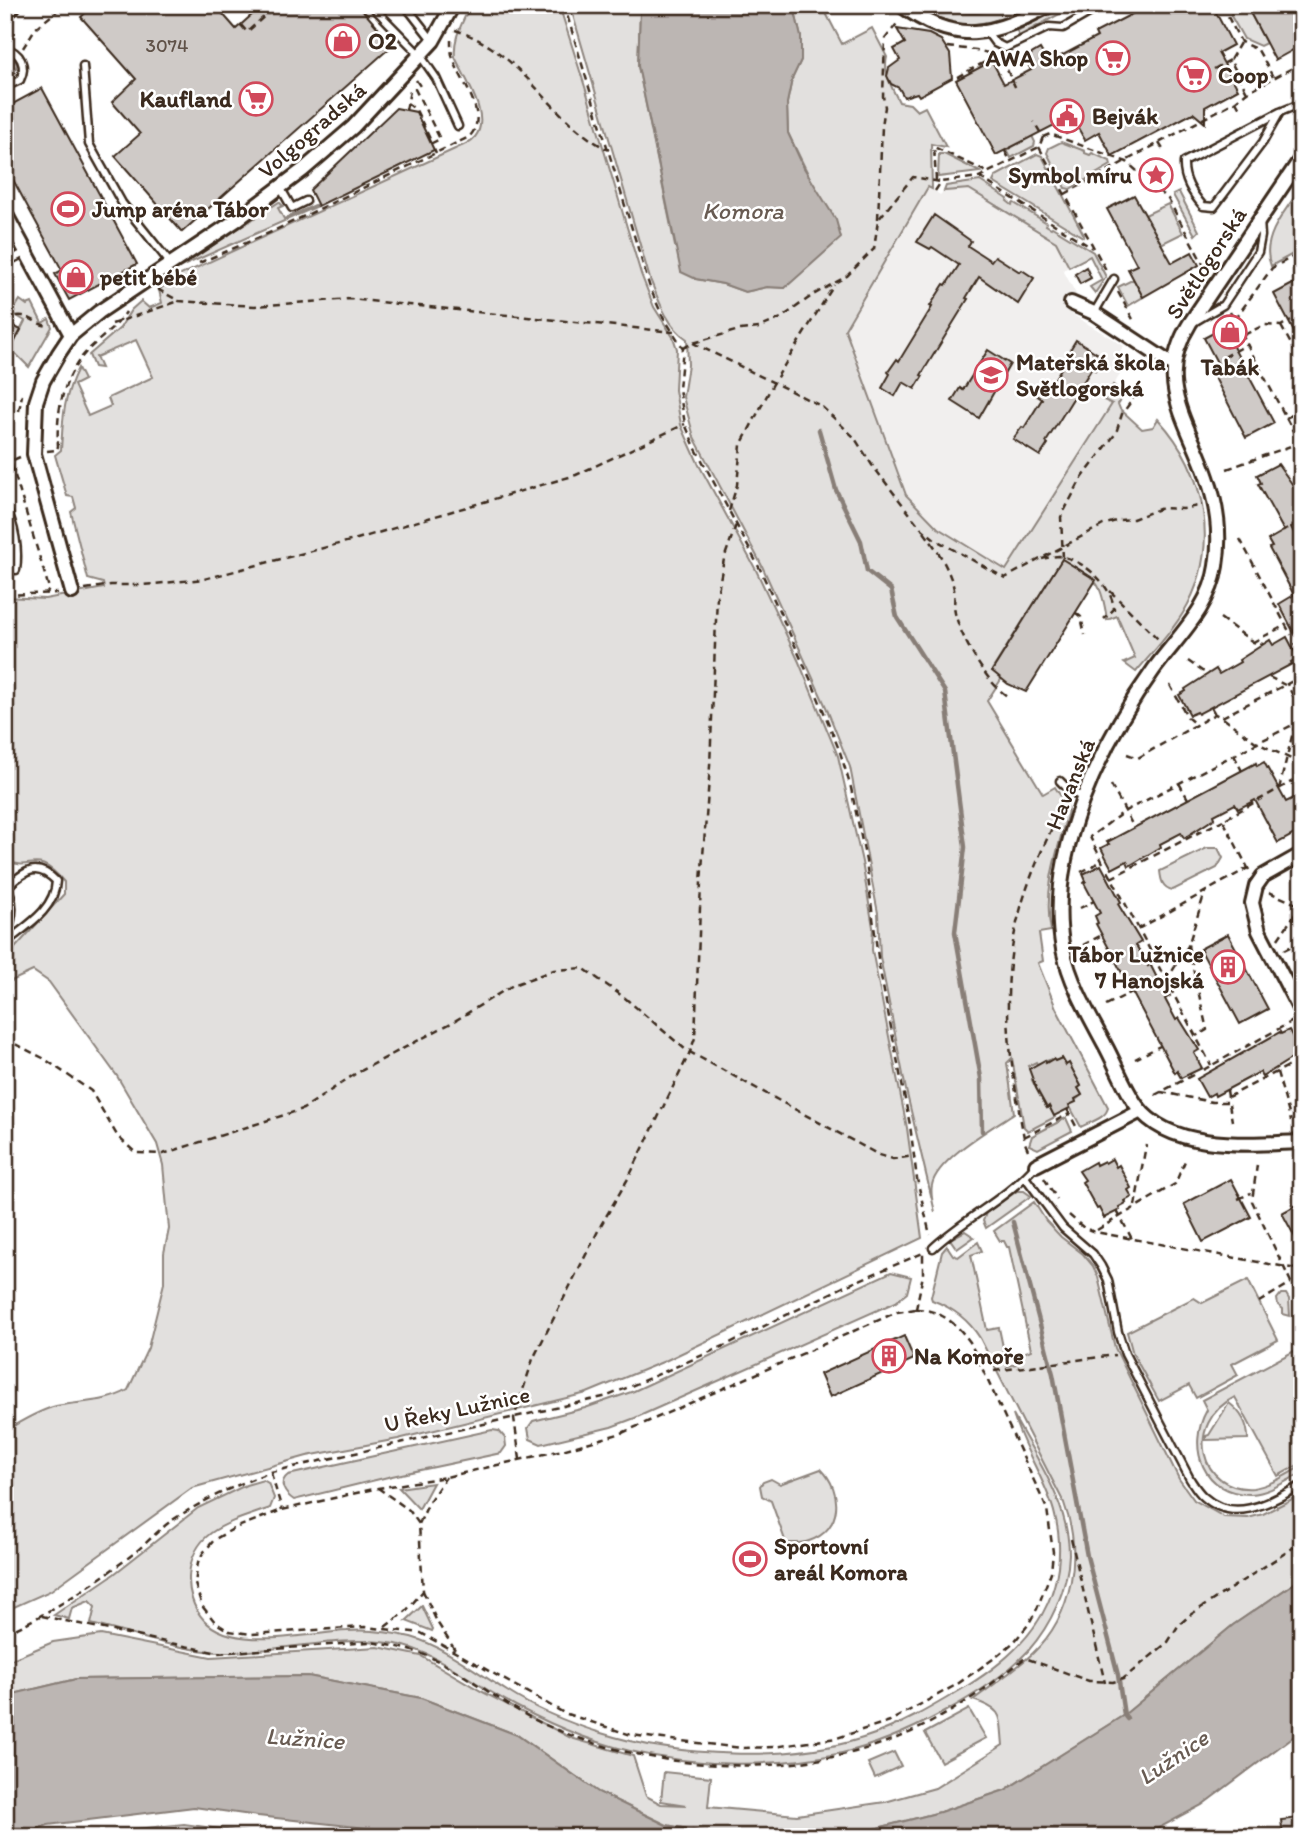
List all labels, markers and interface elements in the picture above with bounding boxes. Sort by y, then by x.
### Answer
shop icon: O2 [324,22,362,60]
place label: O2 [368,27,398,55]
house number: 3074 [146,34,188,57]
supermarket icon: AWA Shop [1094,39,1132,77]
place label: AWA Shop [985,44,1088,72]
supermarket icon: Coop [1175,56,1213,94]
place label: Coop [1218,61,1268,89]
street label: Volgogradská [252,76,372,184]
supermarket icon: Kaufland [237,80,275,118]
place label: Kaufland [140,85,232,113]
public building icon: Bejvák [1048,97,1086,135]
place label: Bejvák [1092,102,1159,130]
place icon: Symbol míru [1137,156,1175,194]
place label: Symbol míru [1008,161,1132,189]
sports icon: Jump aréna Tábor [49,190,87,228]
place label: Jump aréna Tábor [91,195,270,223]
water label: Komora [702,196,784,225]
street label: Světlogorská [1159,202,1253,324]
shop icon: petit bébé [57,258,95,296]
place label: petit bébé [99,263,197,291]
shop icon: Tabák [1211,313,1249,351]
place label: Mateřská škola Světlogorská [1016,348,1166,402]
place label: Tabák [1200,353,1259,381]
school or university icon: Mateřská škola Světlogorská [972,356,1010,394]
street label: Havanská [1039,734,1101,834]
place label: Tábor Lužnice 7 Hanojská [1067,940,1205,994]
building icon: Tábor Lužnice 7 Hanojská [1209,948,1247,986]
building icon: Na Komoře [870,1337,908,1375]
place label: Na Komoře [914,1342,1024,1370]
street label: U Řeky Lužnice [381,1380,533,1438]
place label: Sportovní areál Komora [774,1532,908,1586]
sports icon: Sportovní areál Komora [731,1540,769,1578]
water label: Lužnice [265,1721,347,1755]
water label: Lužnice [1132,1722,1215,1791]

